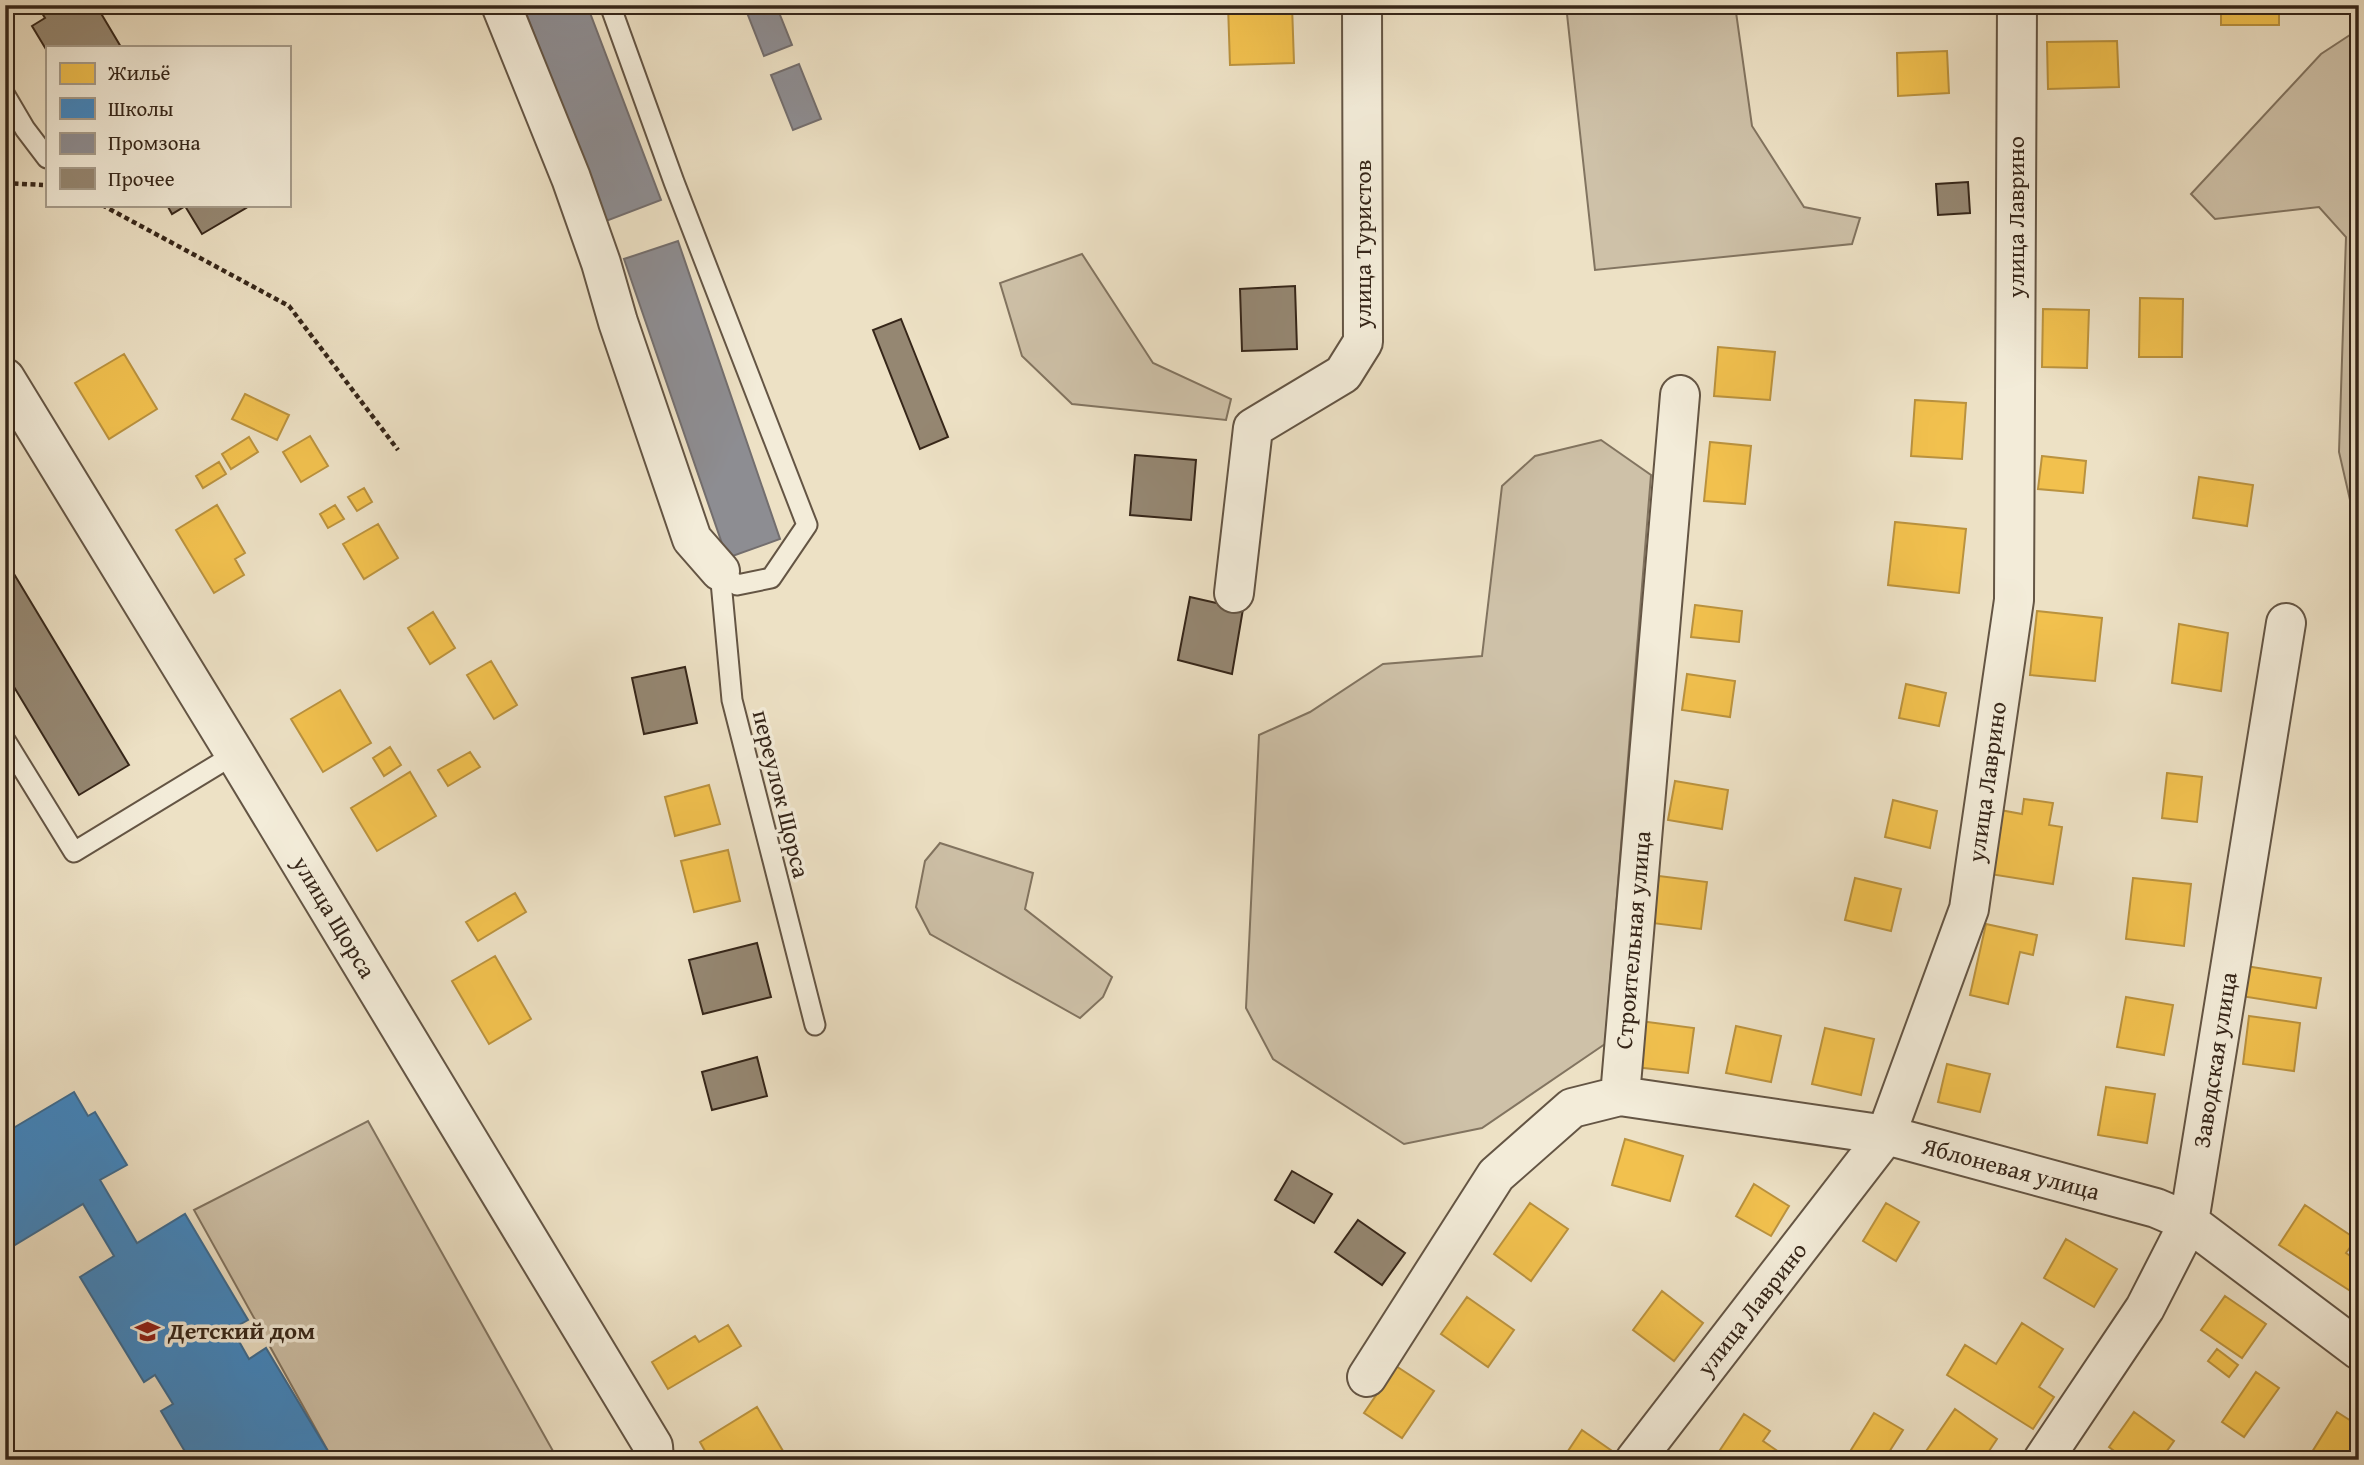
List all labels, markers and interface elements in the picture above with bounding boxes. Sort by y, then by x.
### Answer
legend [46,46,290,206]
text: Жильё [107,57,171,88]
text: Школы [108,93,174,124]
text: Промзона [108,127,201,158]
street label: улица Лаврино [1998,136,2033,299]
street label: улица Туристов [1345,159,1380,330]
text: Прочее [108,163,175,194]
street label: улица Лаврино [1958,699,2015,865]
street label: переулок Щорса [744,706,819,882]
street label: Строительная улица [1606,829,1660,1051]
street label: улица Щорса [283,848,385,985]
street label: Заводская улица [2183,969,2246,1150]
street label: Яблоневая улица [1918,1128,2104,1209]
street label: улица Лаврино [1687,1234,1815,1384]
place label: Детский дом [167,1313,315,1348]
school or university icon: Детский дом [134,1317,162,1345]

